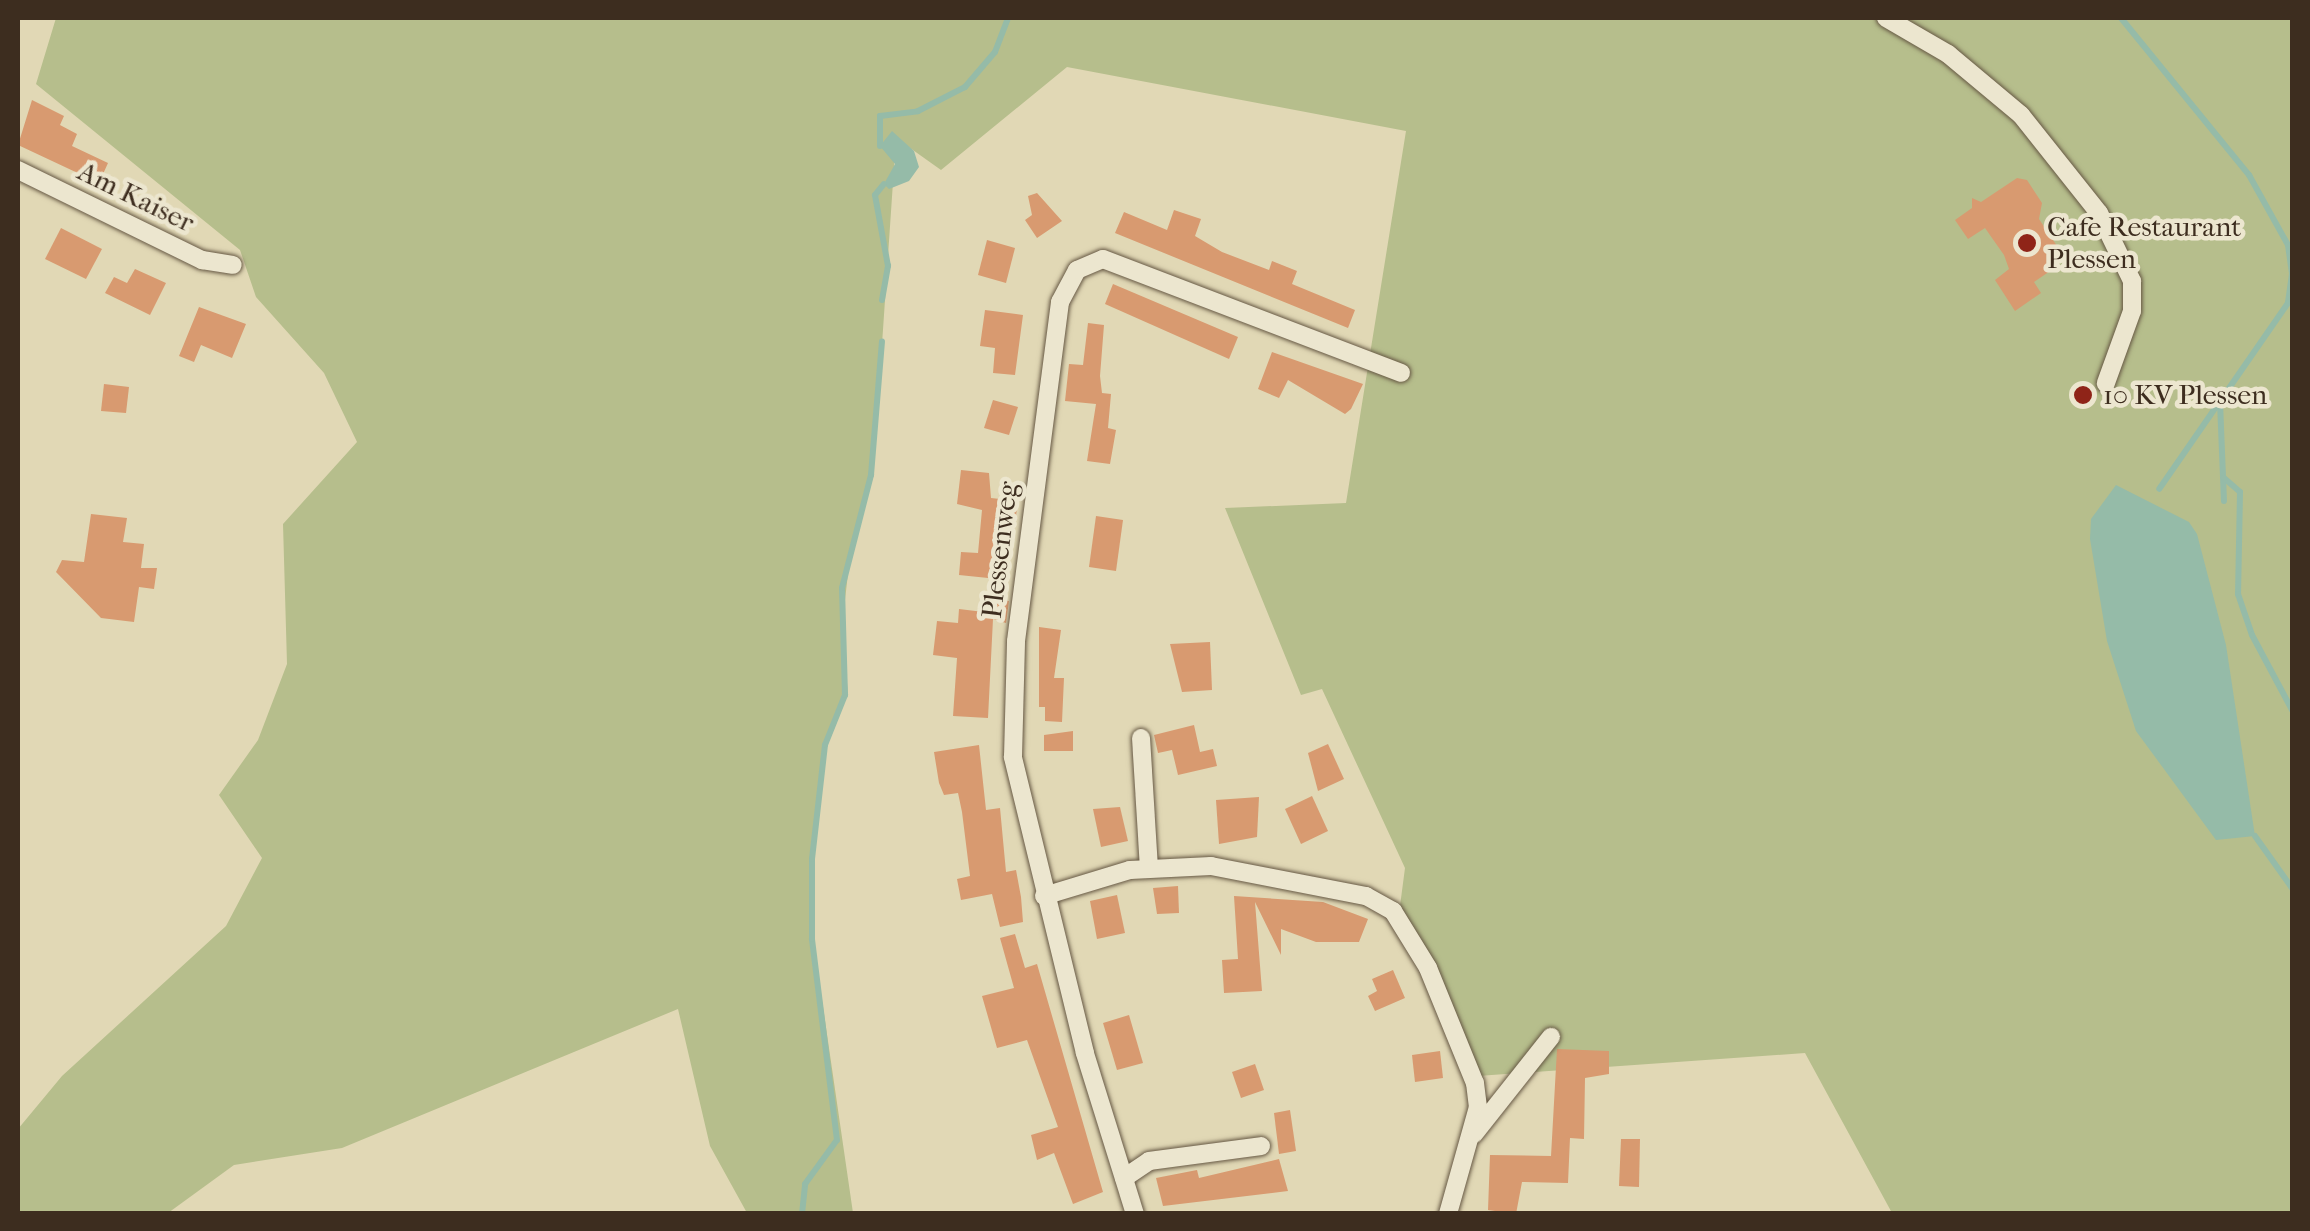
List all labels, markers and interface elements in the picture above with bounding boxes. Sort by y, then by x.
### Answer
street label: Am Kaiser [72,154,200,240]
place label: Cafe Restaurant Plessen [2047,210,2241,276]
marker: Cafe Restaurant Plessen [2016,232,2038,254]
place label: 10 KV Plessen [2103,378,2267,412]
marker: 10 KV Plessen [2072,384,2094,406]
street label: Plessenweg [975,480,1025,620]

